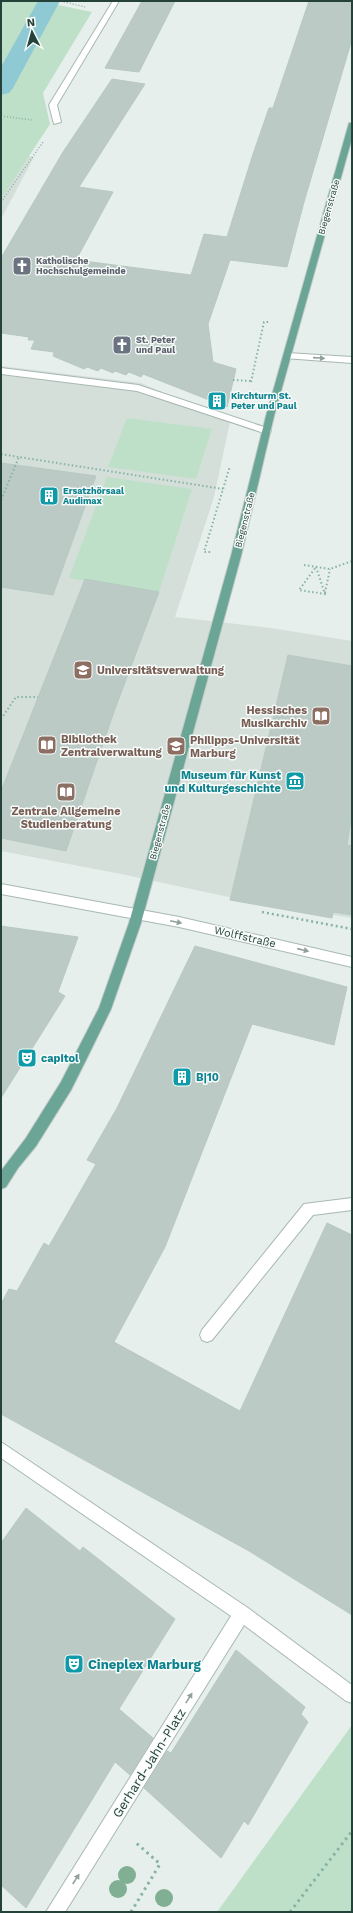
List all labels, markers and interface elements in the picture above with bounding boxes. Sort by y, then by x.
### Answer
north arrow [12,12,52,52]
text: N [26,16,36,29]
street label: Biegenstraße [316,178,342,236]
church icon: Katholische Hochschulgemeinde [11,255,33,277]
place label: Katholische Hochschulgemeinde [36,256,126,276]
church icon: St. Peter und Paul [111,334,133,356]
place label: St. Peter und Paul [136,335,175,355]
one-way arrow [313,354,325,361]
building icon: Kirchturm St. Peter und Paul [206,390,228,412]
place label: Kirchturm St. Peter und Paul [231,391,297,411]
building icon: Ersatzhörsaal Audimax [38,485,60,507]
place label: Ersatzhörsaal Audimax [63,486,124,506]
street label: Biegenstraße [233,491,257,549]
school or university icon: Universitätsverwaltung [72,659,94,681]
place label: Universitätsverwaltung [97,664,225,677]
place label: Hessisches Musikarchiv [241,704,308,730]
library icon: Hessisches Musikarchiv [310,705,332,727]
place label: Bibliothek Zentralverwaltung [61,733,162,759]
library icon: Bibliothek Zentralverwaltung [36,734,58,756]
place label: Philipps-Universität Marburg [190,734,300,760]
school or university icon: Philipps-Universität Marburg [165,735,187,757]
place label: Museum für Kunst und Kulturgeschichte [165,769,281,795]
museum icon: Museum für Kunst und Kulturgeschichte [284,770,306,792]
library icon: Zentrale Allgemeine Studienberatung [55,781,77,803]
street label: Biegenstraße [148,803,172,861]
place label: Zentrale Allgemeine Studienberatung [11,805,121,831]
one-way arrow [170,919,182,925]
street label: Wolffstraße [213,924,277,950]
one-way arrow [297,948,309,954]
theatre icon: capitol [16,1047,38,1069]
place label: capitol [41,1052,79,1065]
building icon: B|10 [171,1066,193,1088]
place label: B|10 [196,1071,219,1084]
theatre icon: Cineplex Marburg [63,1653,85,1675]
place label: Cineplex Marburg [88,1657,202,1672]
one-way arrow [186,1692,193,1704]
street label: Gerhard-Jahn-Platz [109,1706,189,1820]
one-way arrow [72,1874,80,1884]

